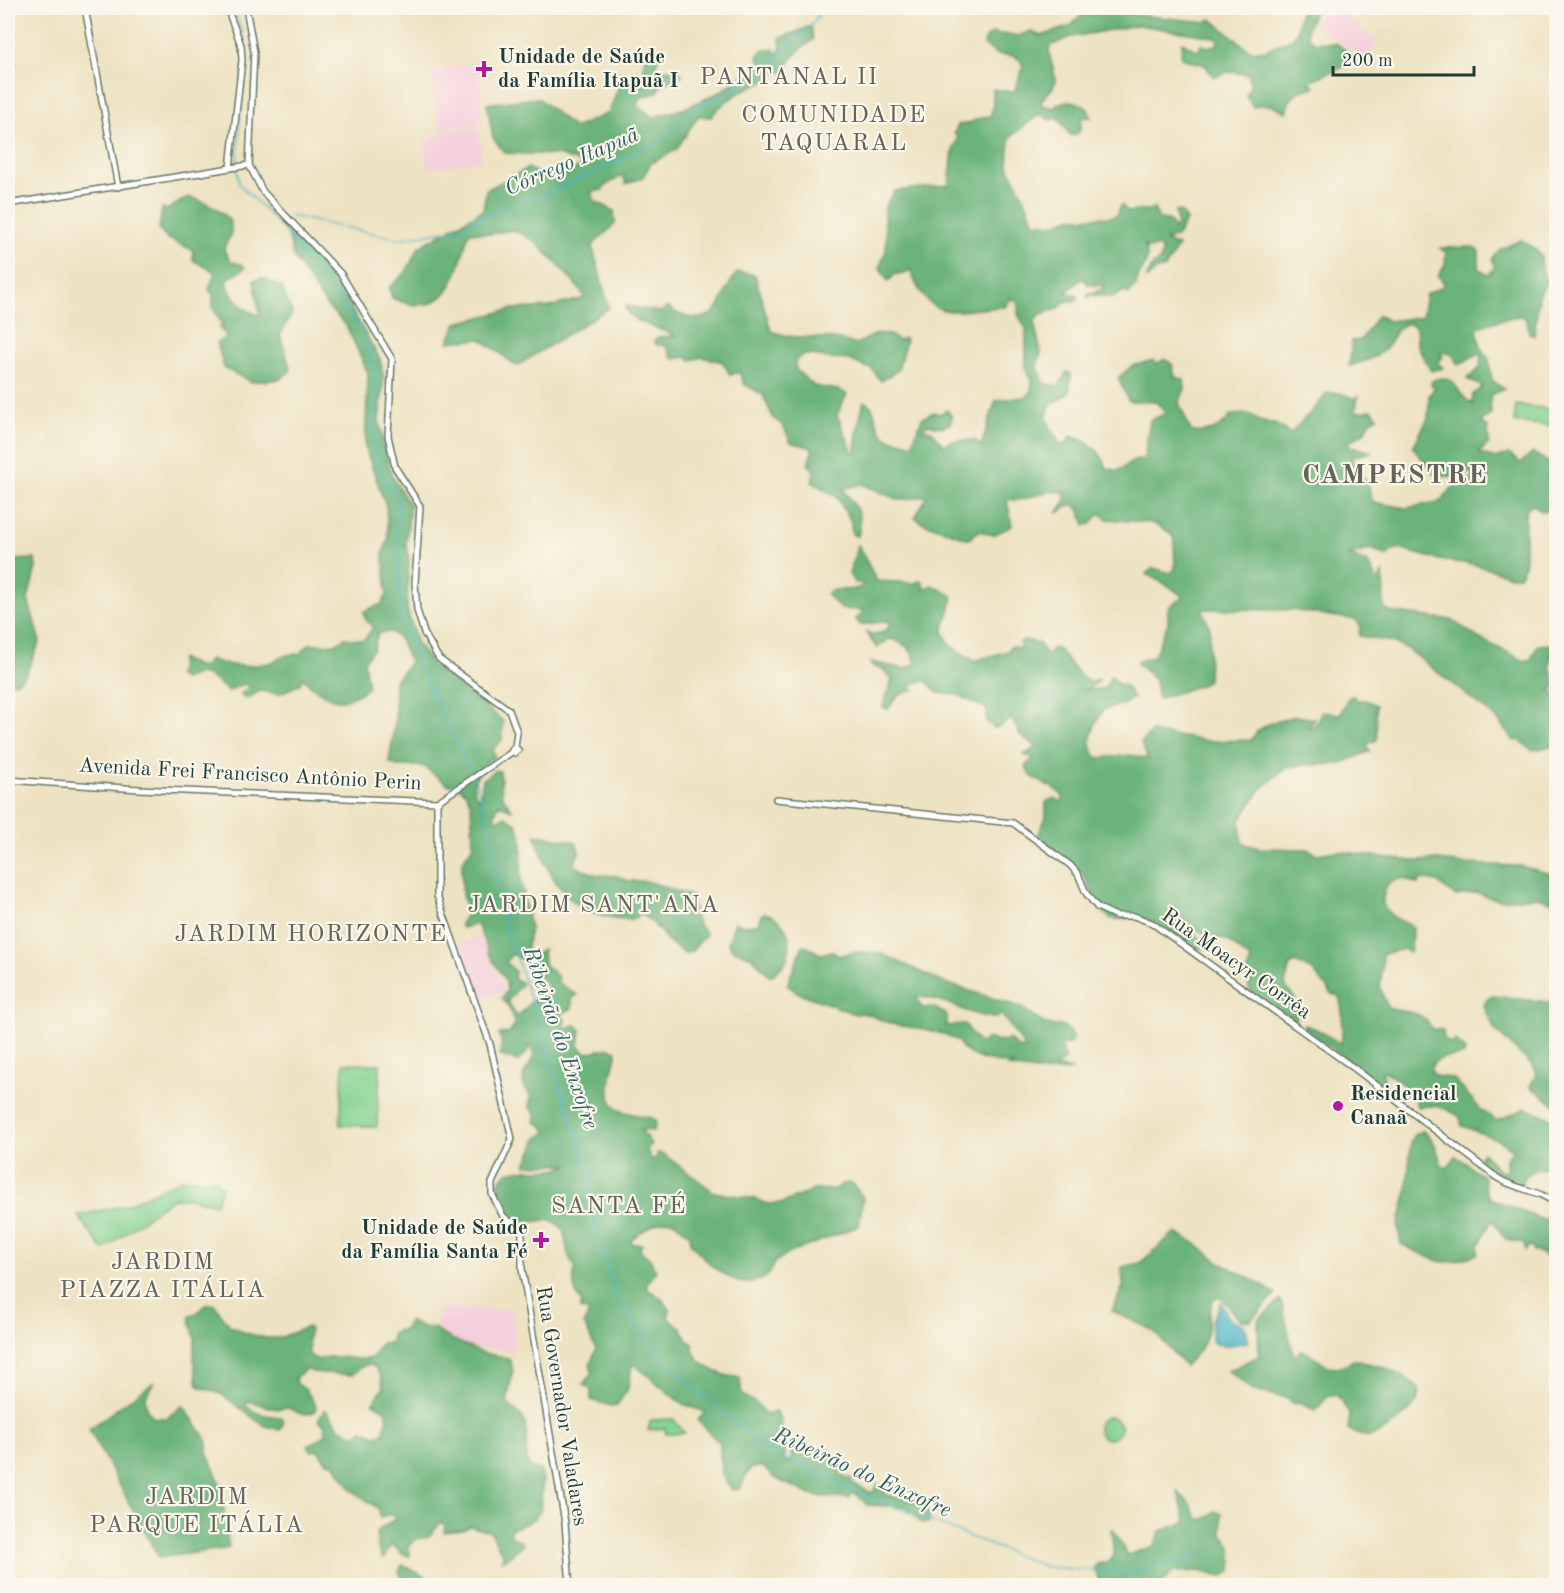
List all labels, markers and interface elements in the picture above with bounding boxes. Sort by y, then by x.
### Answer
scale bar [1333,39,1474,77]
place label: Unidade de Saúde da Família Itapuã I [498,47,678,92]
text: 200 m [1342,52,1393,70]
marker: Unidade de Saúde da Família Itapuã I [475,60,493,78]
district label: PANTANAL II [699,66,879,90]
district label: COMUNIDADE TAQUARAL [741,104,927,156]
water label: Córrego Itapuã [502,124,643,200]
district label: CAMPESTRE [1302,462,1488,489]
street label: Avenida Frei Francisco Antônio Perin [78,756,422,794]
district label: JARDIM SANT'ANA [468,894,720,918]
street label: Rua Moacyr Corrêa [1157,905,1315,1023]
district label: JARDIM HORIZONTE [175,923,447,947]
water label: Ribeirão do Enxofre [518,943,602,1132]
place label: Residencial Canaã [1350,1084,1457,1129]
marker: Residencial Canaã [1331,1099,1345,1113]
district label: SANTA FÉ [551,1191,687,1219]
place label: Unidade de Saúde da Família Santa Fé [341,1218,528,1263]
marker: Unidade de Saúde da Família Santa Fé [532,1231,550,1249]
district label: JARDIM PIAZZA ITÁLIA [60,1251,266,1303]
street label: Rua Governador Valadares [532,1284,590,1528]
water label: Ribeirão do Enxofre [769,1424,954,1522]
district label: JARDIM PARQUE ITÁLIA [89,1486,305,1538]

